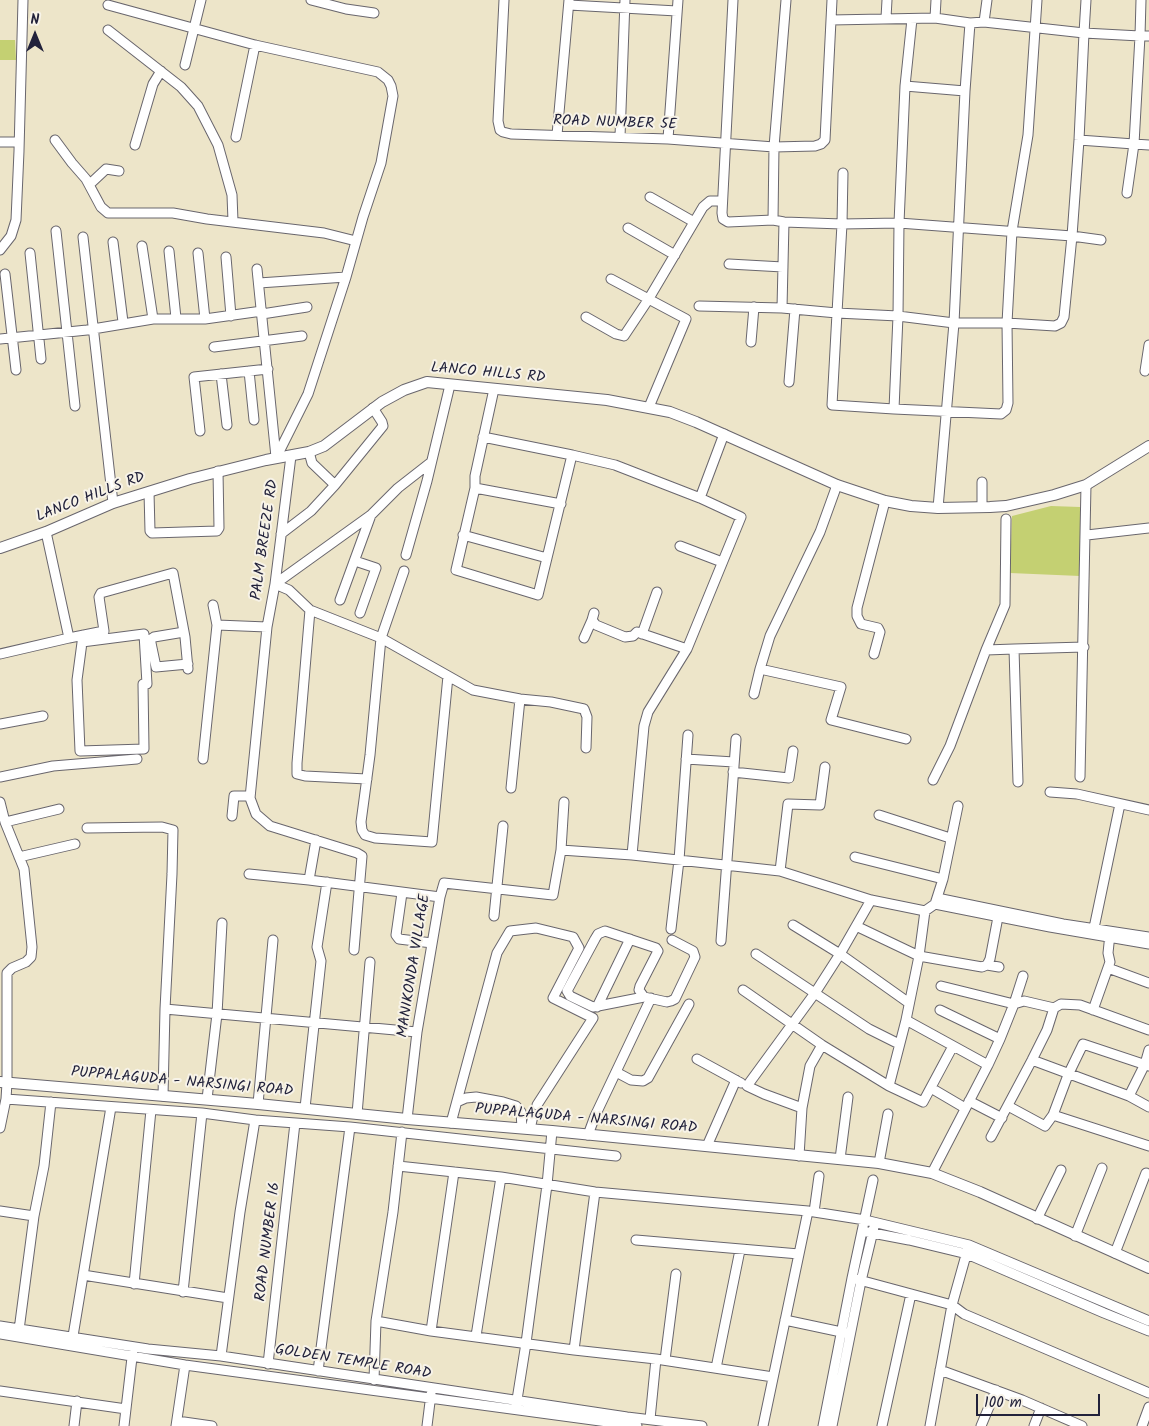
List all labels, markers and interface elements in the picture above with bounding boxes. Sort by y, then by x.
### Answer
text: N [31,9,39,31]
north arrow [10,10,60,60]
street label: ROAD NUMBER 5E [553,113,677,135]
street label: LANCO HILLS RD [430,360,546,388]
street label: LANCO HILLS RD [34,469,148,527]
street label: PALM BREEZE RD [249,478,283,602]
street label: MANIKONDA VILLAGE [395,893,435,1039]
street label: PUPPALAGUDA - NARSINGI ROAD [70,1064,294,1102]
street label: PUPPALAGUDA - NARSINGI ROAD [474,1101,698,1139]
street label: ROAD NUMBER 16 [253,1181,285,1303]
street label: GOLDEN TEMPLE ROAD [274,1342,432,1384]
scale bar [979,1384,1103,1416]
text: 100 m [984,1391,1022,1415]

